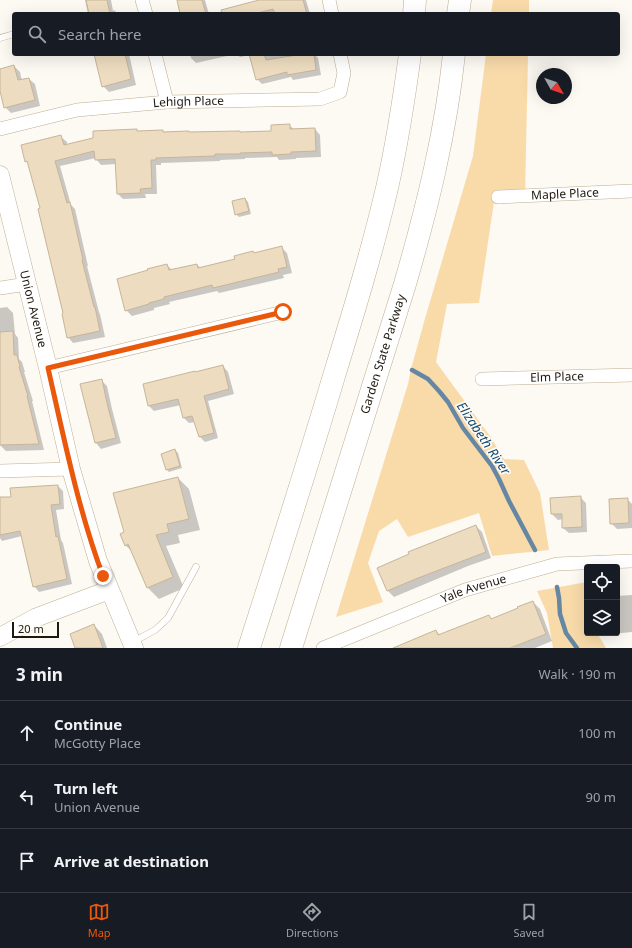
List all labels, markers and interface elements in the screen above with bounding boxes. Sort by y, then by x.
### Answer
search box [12,12,620,56]
icon: search [26,23,48,45]
text: Search here [58,24,141,44]
north arrow [536,68,572,104]
street label: Lehigh Place [152,92,224,111]
street label: Maple Place [531,183,599,204]
street label: Union Avenue [16,268,52,350]
street label: Garden State Parkway [356,291,410,416]
route start [274,303,292,321]
street label: Elm Place [530,367,584,386]
water label: Elizabeth River [453,398,515,479]
map controls [584,564,620,636]
button: locate [584,564,620,600]
route end [94,567,112,585]
street label: Yale Avenue [438,570,508,607]
button: layers [584,600,620,636]
scale bar [12,620,59,639]
text: 20 m [18,621,44,636]
text: 3 min [16,663,63,686]
text: Walk · 190 m [538,665,616,683]
text: Continue [54,714,122,734]
icon: ahead [16,722,38,744]
text: 100 m [578,724,616,742]
text: McGotty Place [54,734,141,752]
text: Turn left [54,778,118,798]
icon: left [16,786,38,808]
text: 90 m [586,788,616,806]
text: Union Avenue [54,798,140,816]
icon: arrive [16,850,38,872]
text: Arrive at destination [54,851,209,871]
tab: Map [88,901,111,940]
tab: Directions [286,901,338,940]
tab: Saved [514,901,544,940]

